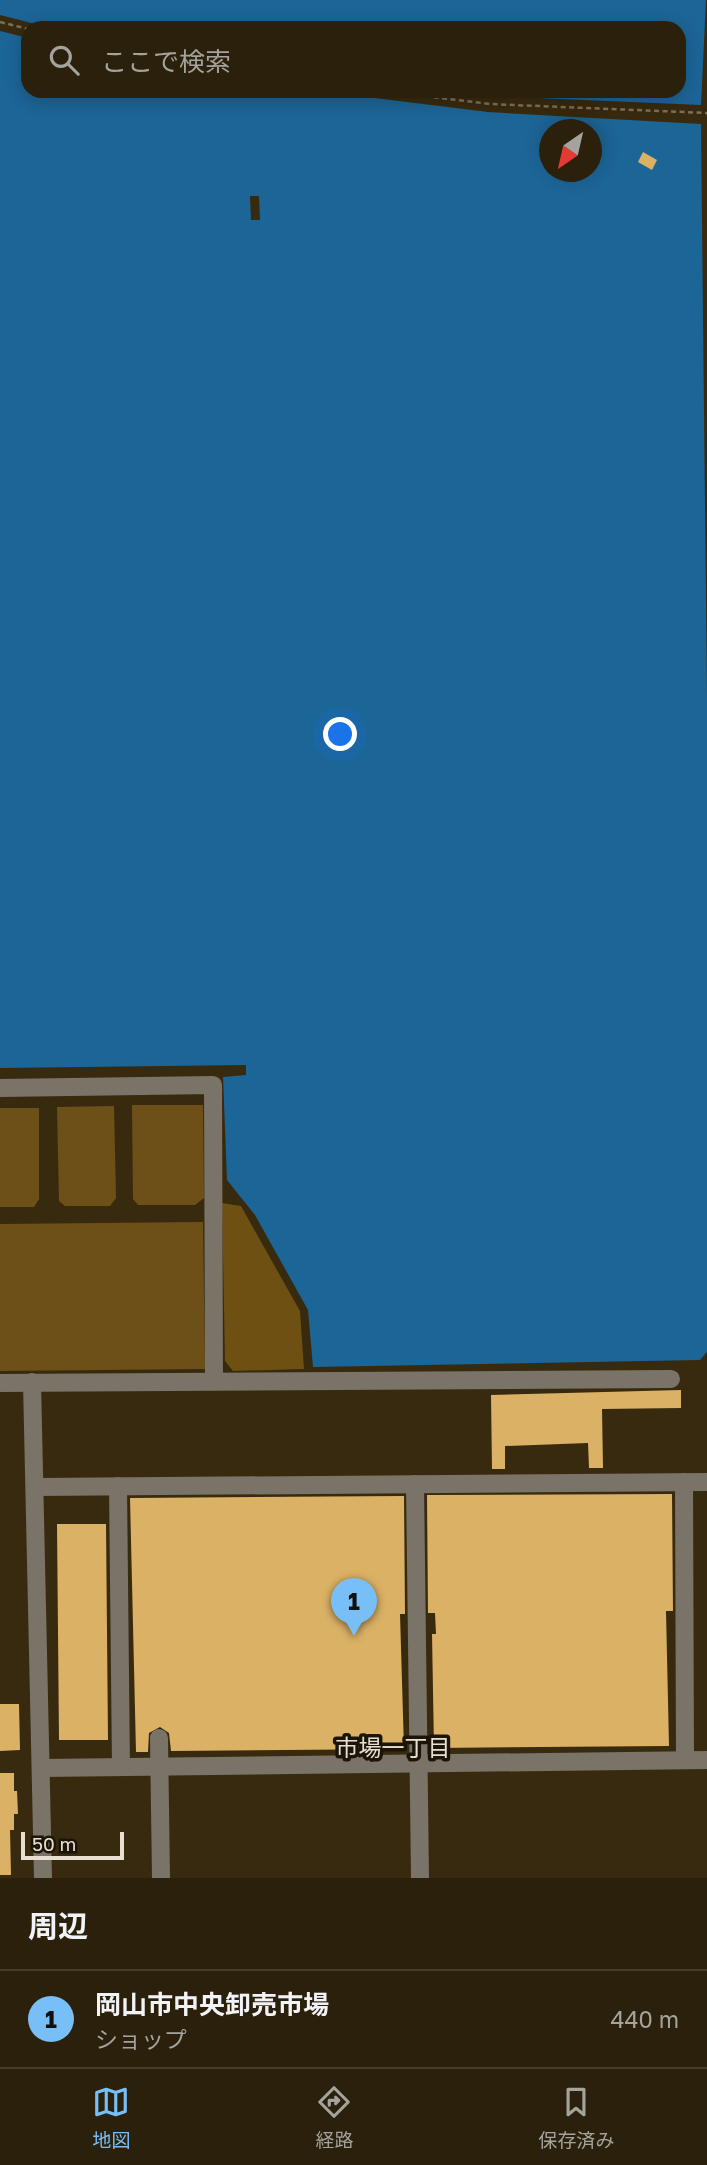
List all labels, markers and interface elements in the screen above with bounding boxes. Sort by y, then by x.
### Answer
search box [21,21,686,98]
icon: search [45,41,83,79]
text: ここで検索 [101,46,231,77]
north arrow [539,119,602,182]
your location [323,717,357,751]
pin: 1 [331,1578,377,1636]
district label: 市場一丁目 [336,1733,451,1761]
scale bar [21,1829,124,1861]
text: 50 m [32,1832,76,1855]
text: 周辺 [28,1908,88,1944]
text: 岡山市中央卸売市場 [95,1989,329,2020]
text: 1 [45,2005,57,2033]
text: 440 m [611,2005,679,2033]
text: ショップ [95,2025,187,2053]
tab: 地図 [92,2083,131,2152]
tab: 経路 [315,2083,354,2152]
tab: 保存済み [538,2083,615,2152]

